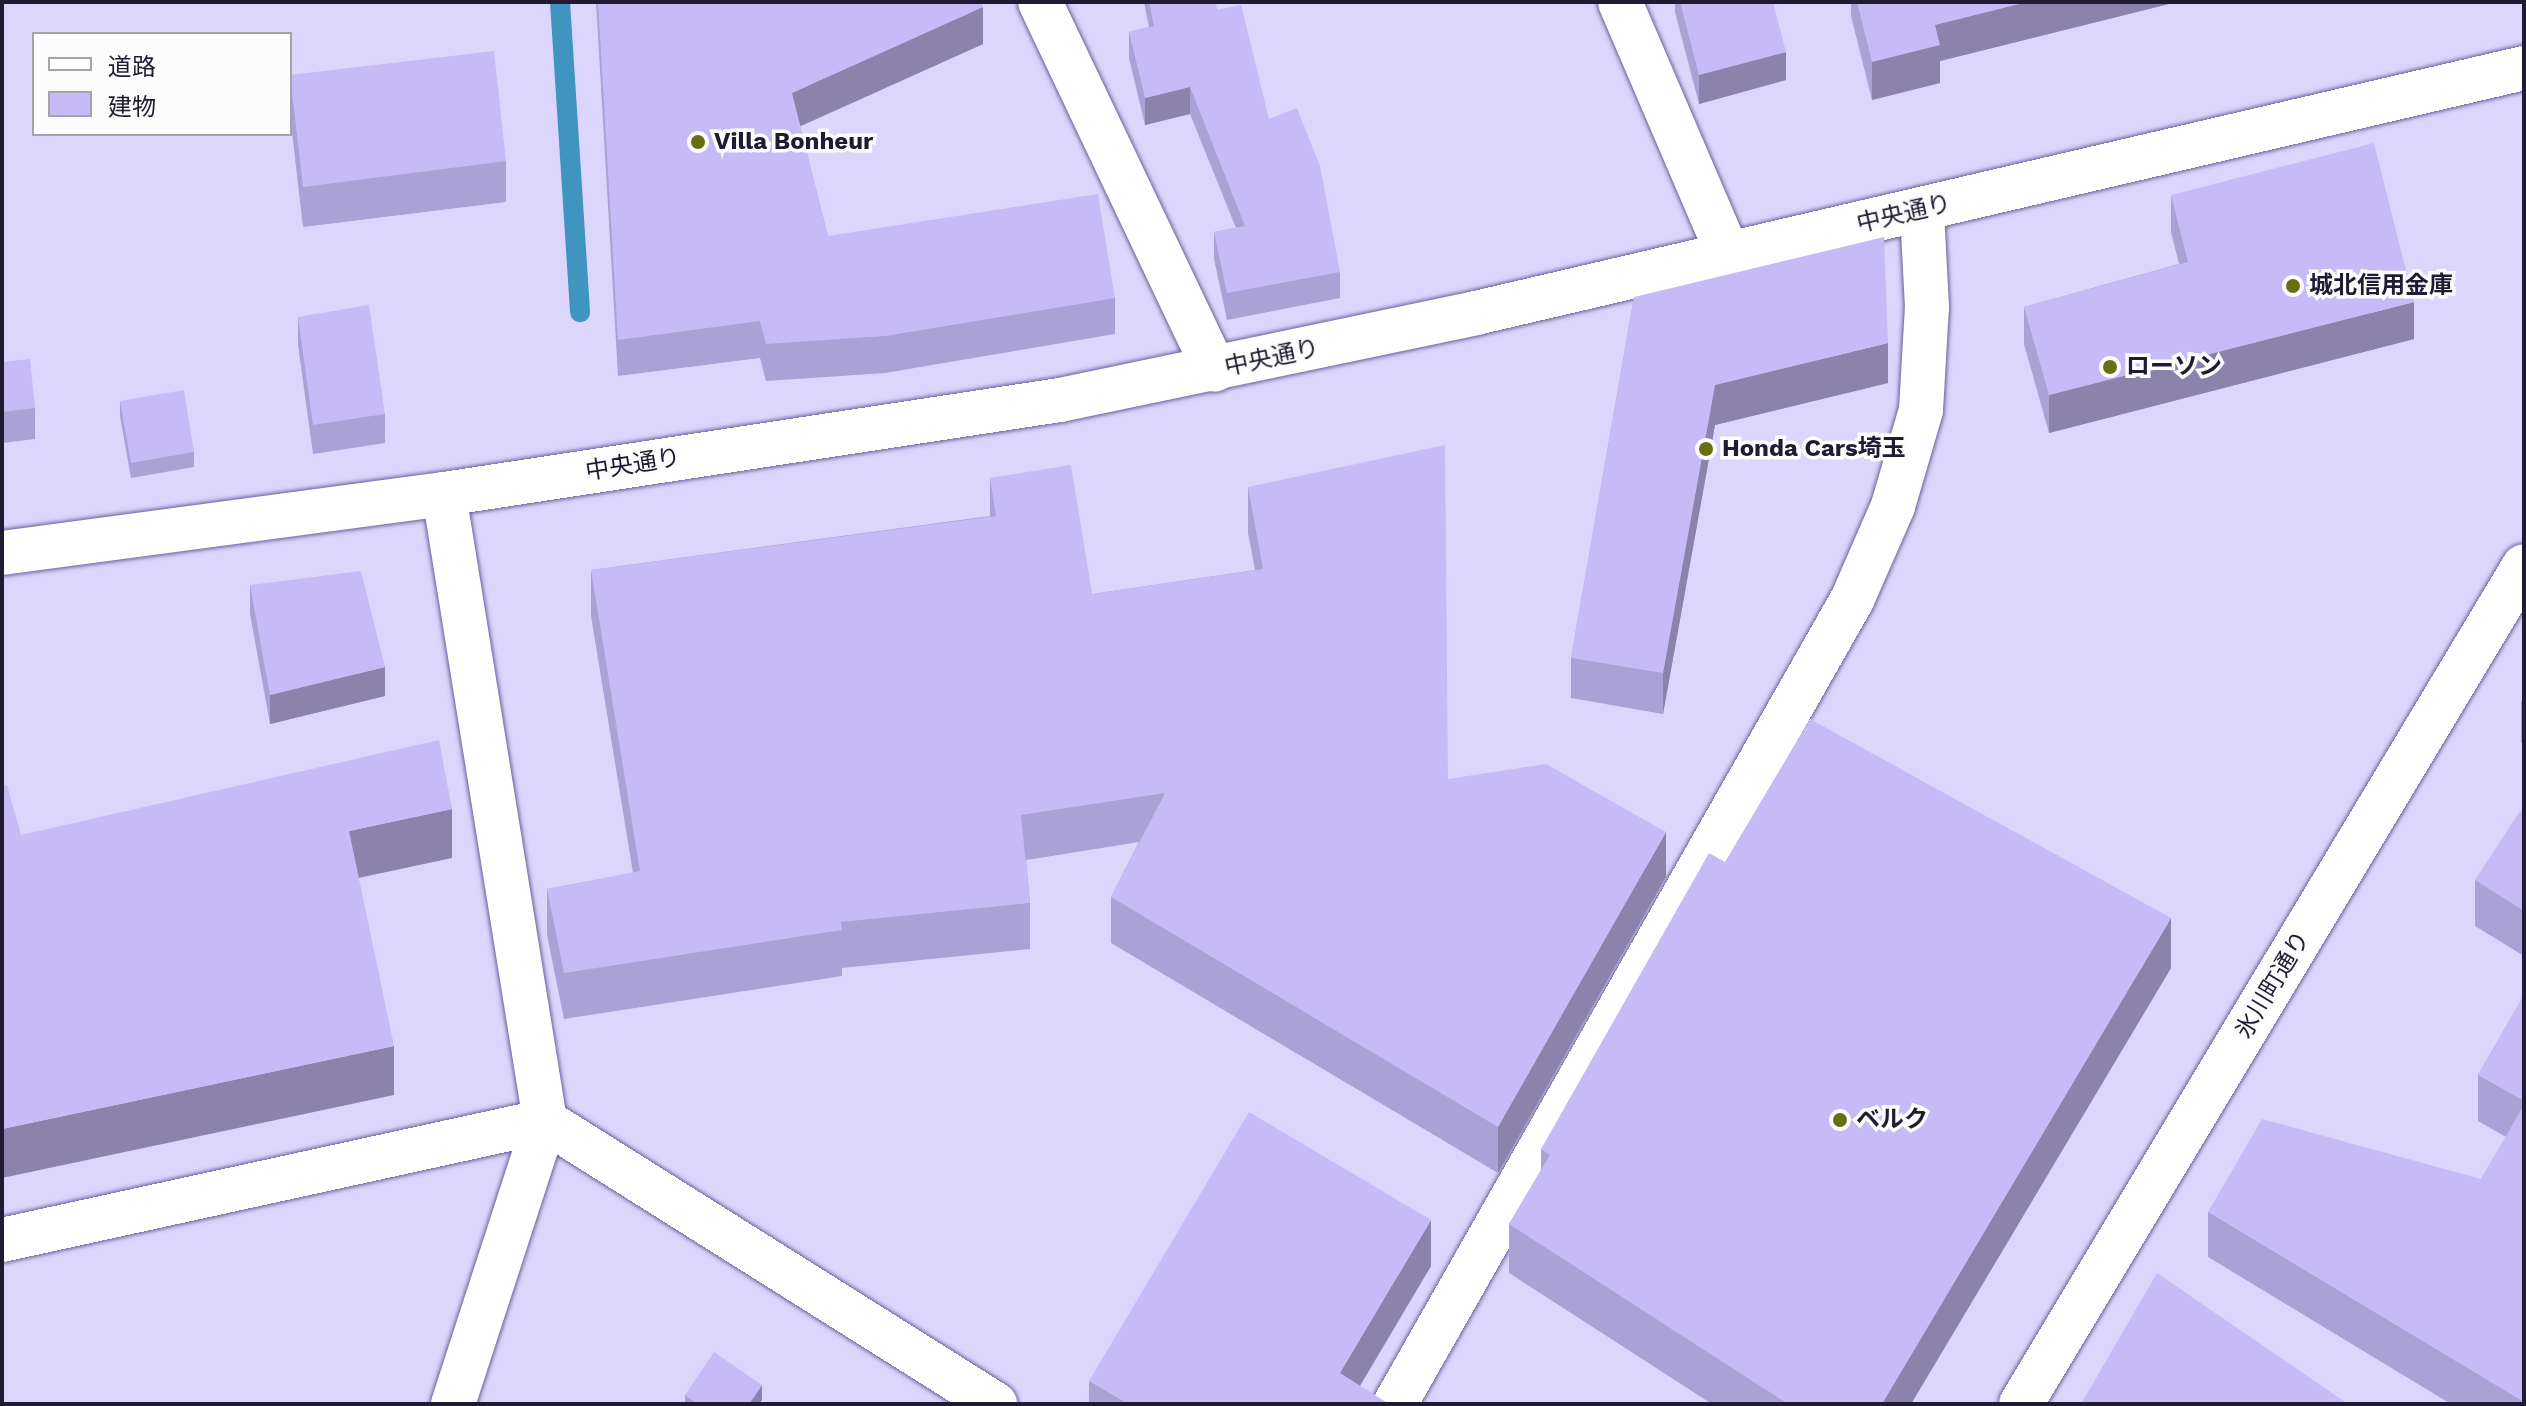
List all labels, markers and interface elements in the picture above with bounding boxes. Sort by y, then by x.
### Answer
legend [32,32,292,136]
text: 道路 [108,53,156,81]
text: 建物 [108,93,156,121]
place label: Villa Bonheur [714,128,874,156]
marker: Villa Bonheur [689,133,707,151]
street label: 中央通り [1854,189,1954,239]
place label: 城北信用金庫 [2309,272,2453,300]
marker: 城北信用金庫 [2284,277,2302,295]
street label: 中央通り [1222,334,1322,382]
place label: ローソン [2126,353,2222,381]
marker: ローソン [2101,358,2119,376]
place label: Honda Cars埼玉 [1722,435,1906,463]
marker: Honda Cars埼玉 [1697,440,1715,458]
street label: 中央通り [583,443,683,487]
street label: 氷川町通り [2230,926,2316,1044]
place label: ベルク [1856,1106,1928,1134]
marker: ベルク [1831,1111,1849,1129]

